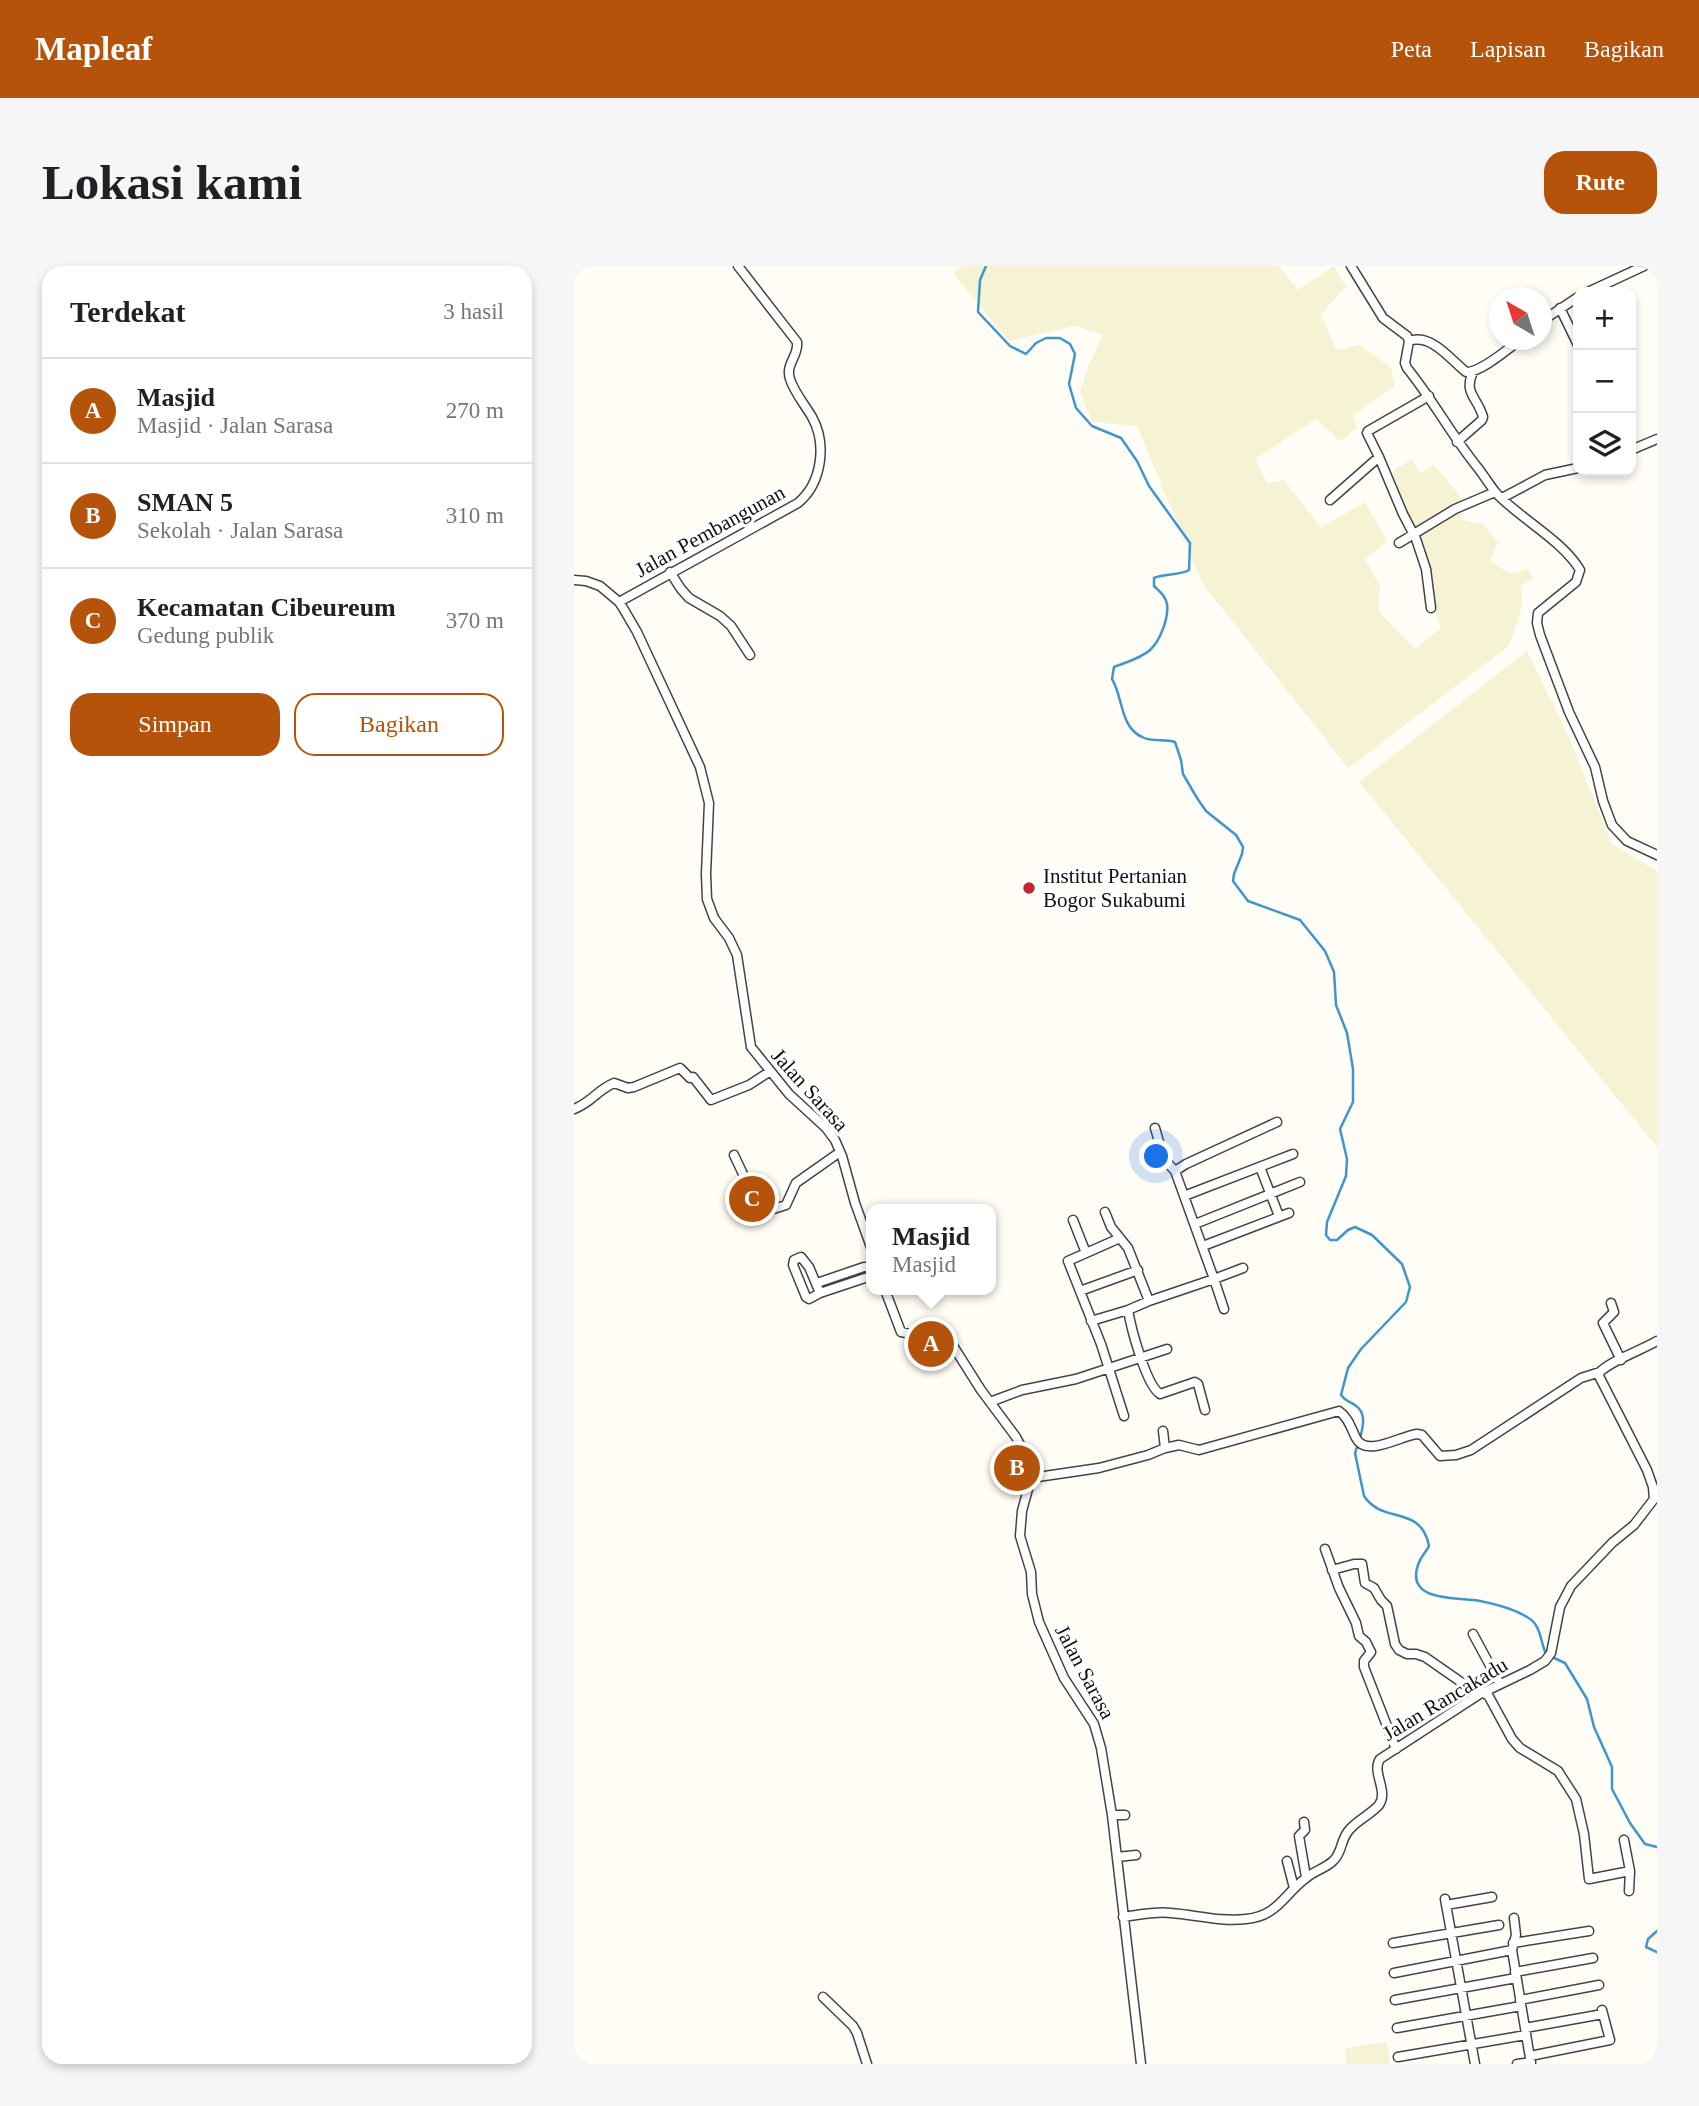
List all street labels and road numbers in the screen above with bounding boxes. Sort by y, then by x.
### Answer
street label: Jalan Pembangunan [631,480,789,582]
street label: Jalan Sarasa [767,1044,854,1137]
street label: Jalan Sarasa [1050,1621,1120,1724]
street label: Jalan Rancakadu [1378,1652,1512,1746]

